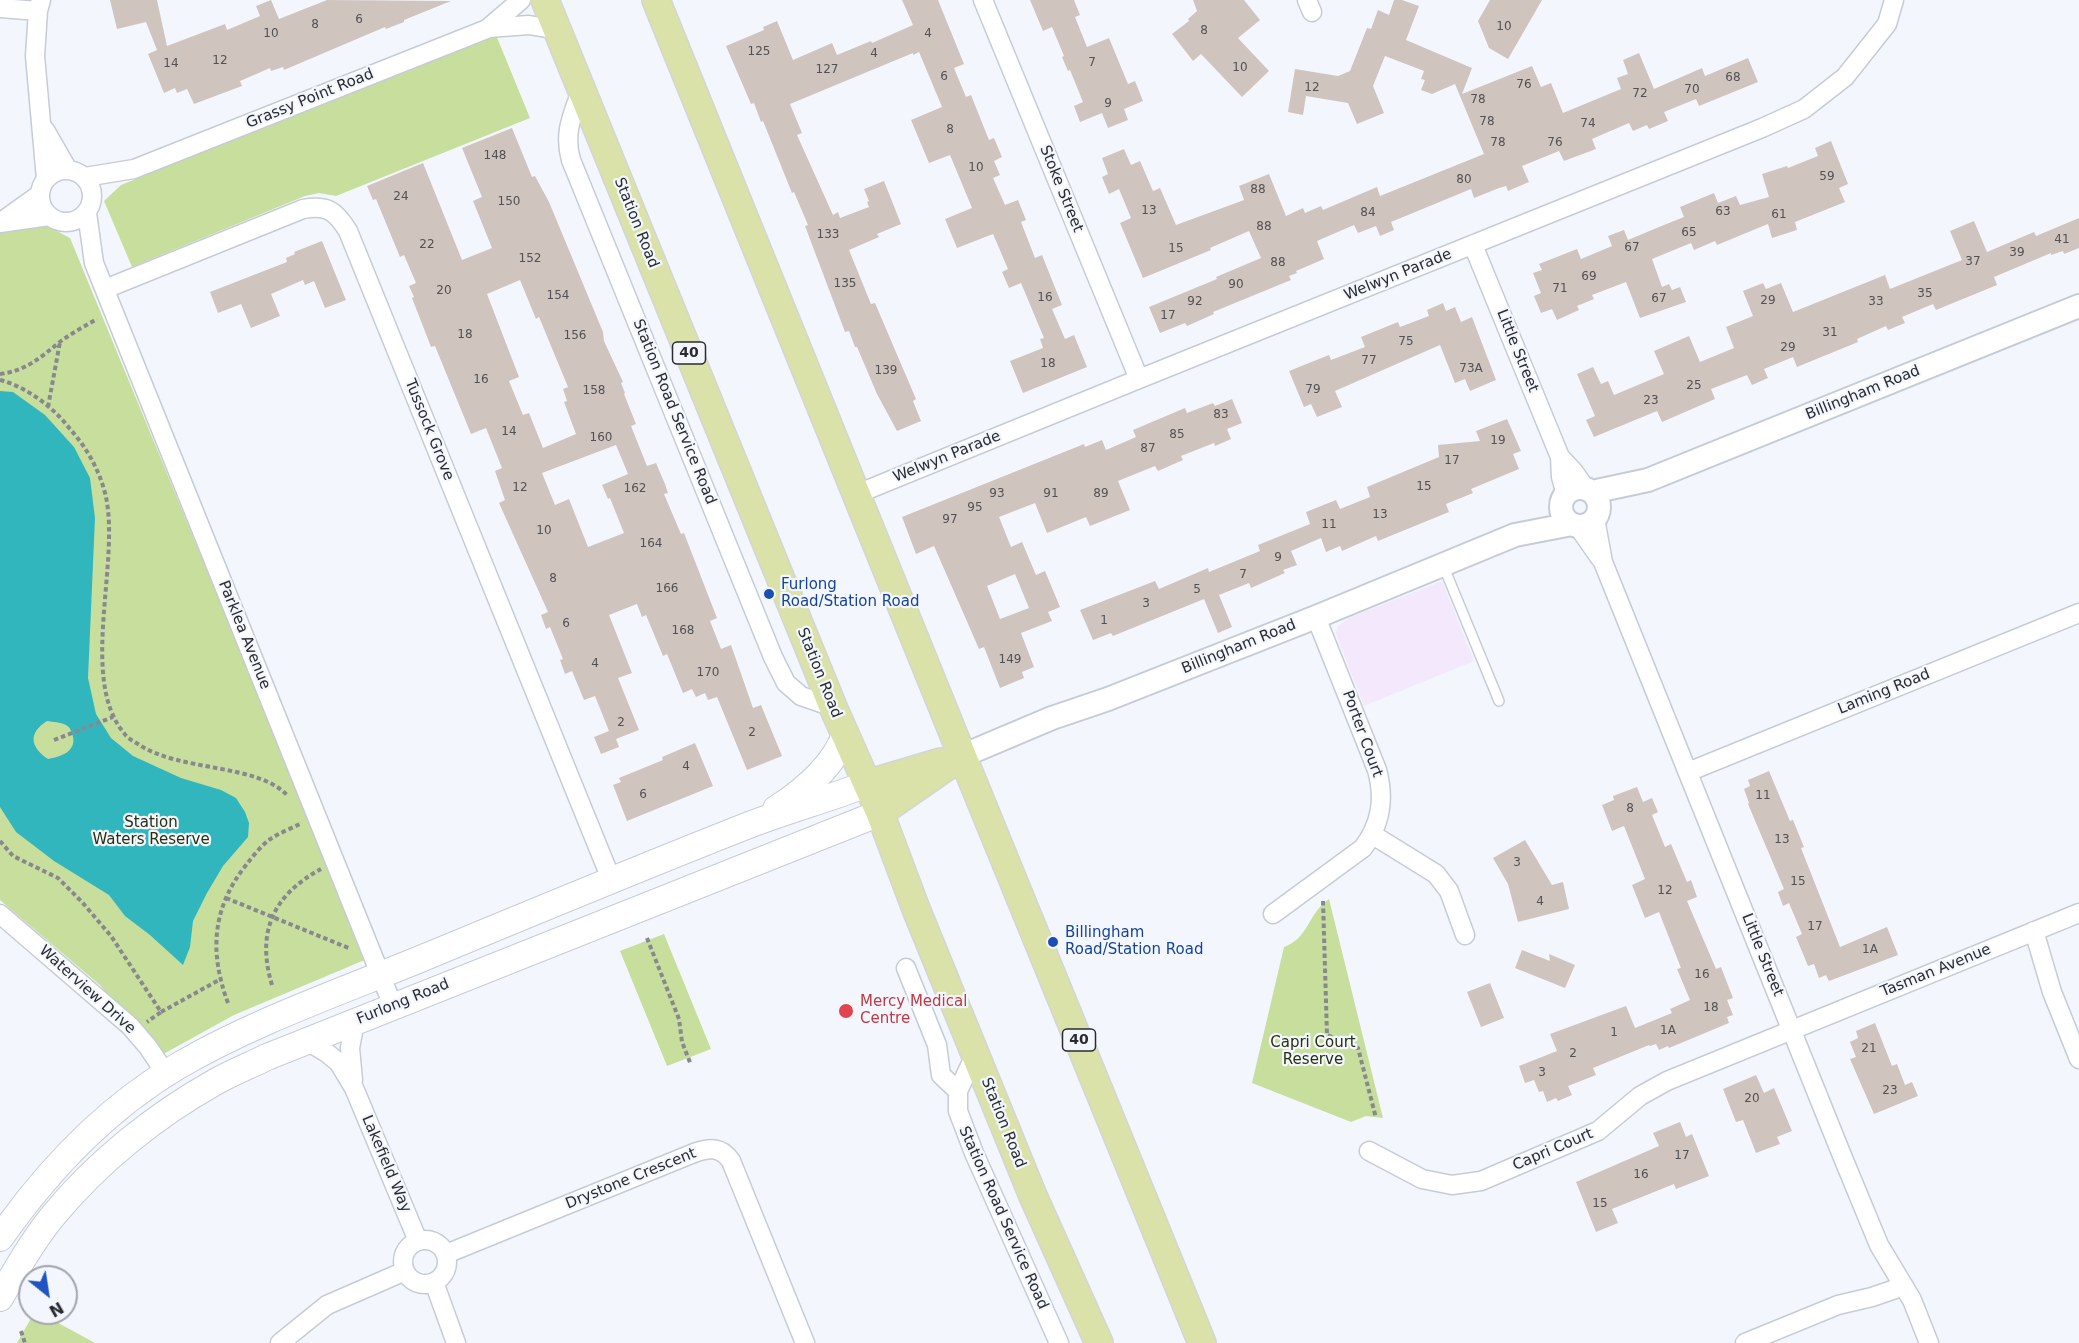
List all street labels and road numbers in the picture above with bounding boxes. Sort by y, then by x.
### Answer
street label: Grassy Point Road [244,65,376,133]
street label: Stoke Street [1035,143,1087,235]
street label: Station Road [610,175,662,271]
street label: Welwyn Parade [1342,245,1454,305]
street label: Little Street [1492,307,1542,395]
street label: Station Road Service Road [629,317,719,507]
road number: 40 [672,342,706,364]
street label: Billingham Road [1803,362,1923,424]
street label: Tussock Grove [400,377,458,483]
street label: Welwyn Parade [891,427,1003,487]
street label: Parklea Avenue [214,578,274,692]
street label: Billingham Road [1179,616,1299,678]
street label: Station Road [793,625,845,721]
street label: Laming Road [1835,665,1933,719]
street label: Porter Court [1338,688,1386,780]
street label: Little Street [1737,911,1787,999]
street label: Tasman Avenue [1878,941,1994,1001]
street label: Waterview Drive [35,942,139,1038]
street label: Furlong Road [354,975,452,1029]
road number: 40 [1062,1029,1096,1051]
street label: Station Road [977,1075,1029,1171]
street label: Lakefield Way [357,1113,415,1215]
street label: Station Road Service Road [954,1124,1052,1312]
street label: Capri Court [1510,1125,1596,1175]
street label: Drystone Crescent [563,1145,699,1213]

